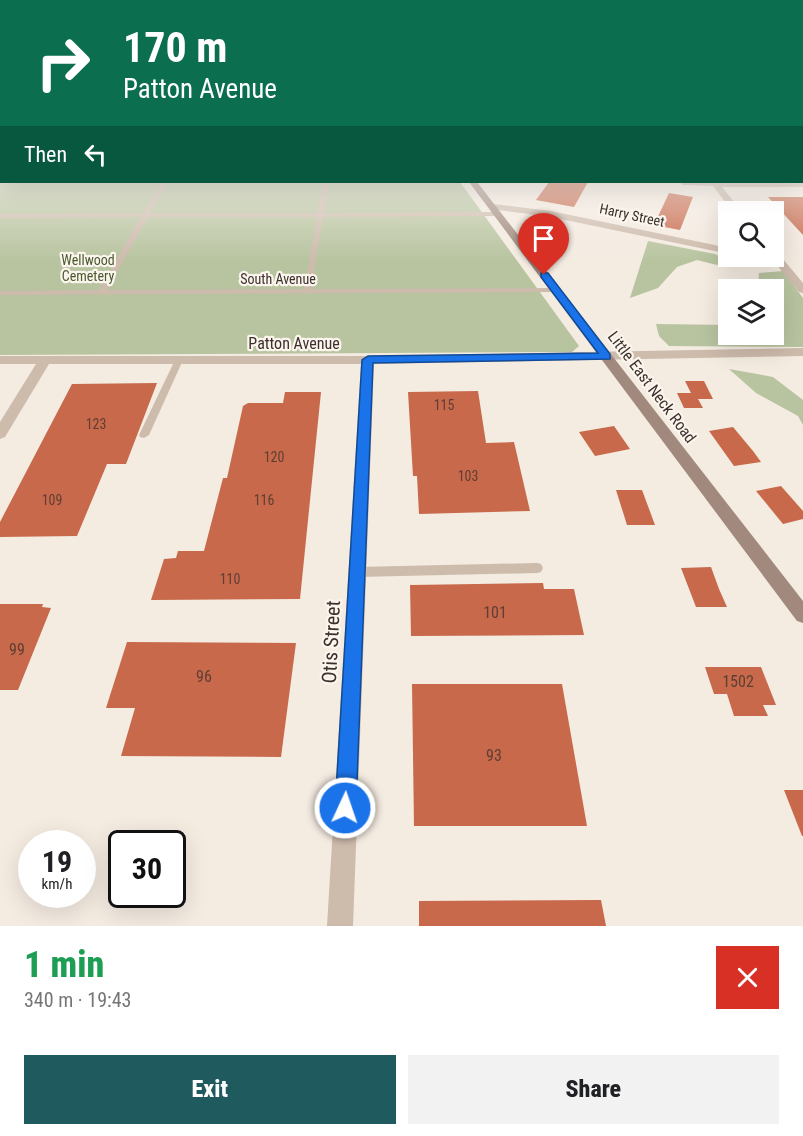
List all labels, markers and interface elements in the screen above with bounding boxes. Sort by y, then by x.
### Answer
text: 170 m [123,23,228,72]
icon: right [24,24,102,102]
text: Patton Avenue [123,73,277,105]
icon: left [79,138,112,171]
text: Then [24,142,67,167]
street label: Harry Street [598,200,666,230]
map controls [718,201,784,345]
button: search [718,201,784,267]
pin [518,213,569,275]
icon: arrive [527,222,560,255]
park label: Wellwood Cemetery [61,252,115,284]
street label: South Avenue [240,271,316,287]
button: layers [718,279,784,345]
street label: Little East Neck Road [604,327,700,447]
street label: Patton Avenue [248,334,340,353]
house number: 115 [434,397,454,413]
house number: 123 [86,416,106,432]
house number: 120 [264,449,284,465]
house number: 103 [458,468,478,484]
house number: 109 [42,492,62,508]
house number: 116 [254,492,274,508]
house number: 110 [220,571,240,587]
street label: Otis Street [317,600,345,684]
house number: 101 [483,603,507,622]
house number: 99 [9,640,25,659]
house number: 96 [196,667,212,686]
house number: 1502 [722,672,754,691]
house number: 93 [486,746,502,765]
position arrow [313,776,377,840]
speed limit sign: 30 [108,830,186,908]
text: 19 [42,844,72,879]
text: km/h [42,875,72,893]
text: 1 min [24,944,104,986]
button: close [716,946,779,1009]
text: 340 m · 19:43 [24,988,131,1012]
button: Exit [24,1055,396,1124]
button: Share [408,1055,779,1124]

